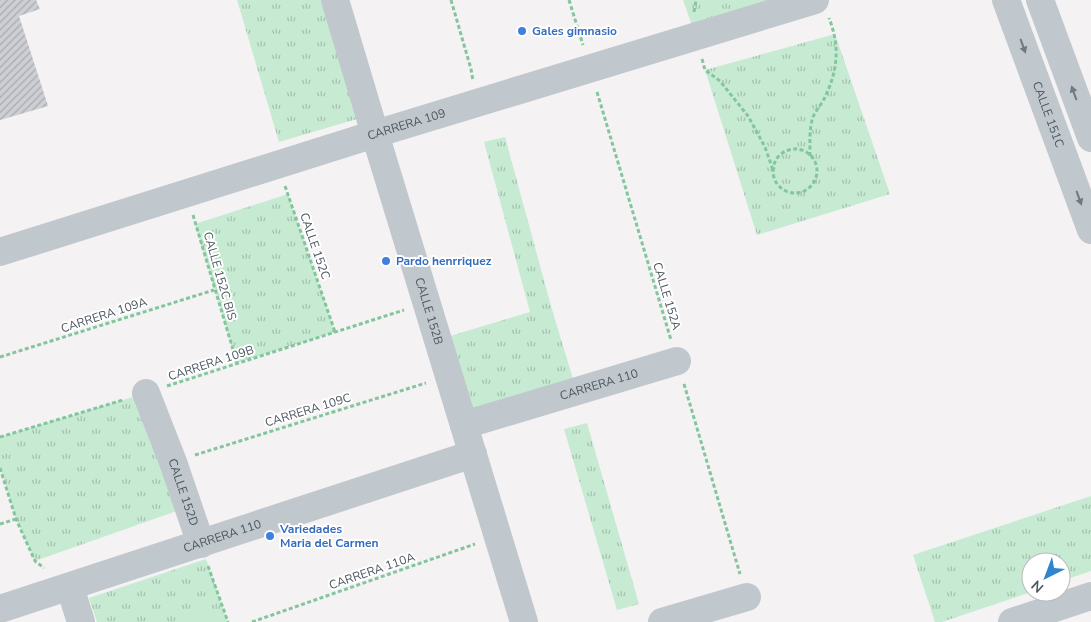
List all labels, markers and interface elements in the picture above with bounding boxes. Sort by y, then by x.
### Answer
place label: Gales gimnasio [532,23,617,39]
marker: Gales gimnasio [516,25,528,37]
one-way arrow [1019,39,1027,54]
street label: CALLE 151C [1029,79,1068,150]
one-way arrow [1070,85,1077,100]
street label: CARRERA 109 [365,105,448,144]
one-way arrow [1075,191,1083,206]
street label: CALLE 152C [296,211,334,281]
street label: CALLE 152C BIS [200,230,240,322]
place label: Pardo henrriquez [396,253,492,269]
marker: Pardo henrriquez [380,255,392,267]
street label: CALLE 152A [649,260,685,332]
street label: CALLE 152B [411,276,447,347]
street label: CARRERA 109A [59,293,149,336]
street label: CARRERA 109B [166,342,256,384]
street label: CARRERA 110 [558,365,640,404]
street label: CARRERA 109C [263,389,353,431]
street label: CALLE 152D [164,456,202,528]
street label: CARRERA 110 [181,516,263,556]
place label: Variedades Maria del Carmen [279,521,379,551]
marker: Variedades Maria del Carmen [264,530,276,542]
street label: CARRERA 110A [327,549,417,593]
north arrow [1021,552,1071,602]
text: N [1027,576,1048,597]

